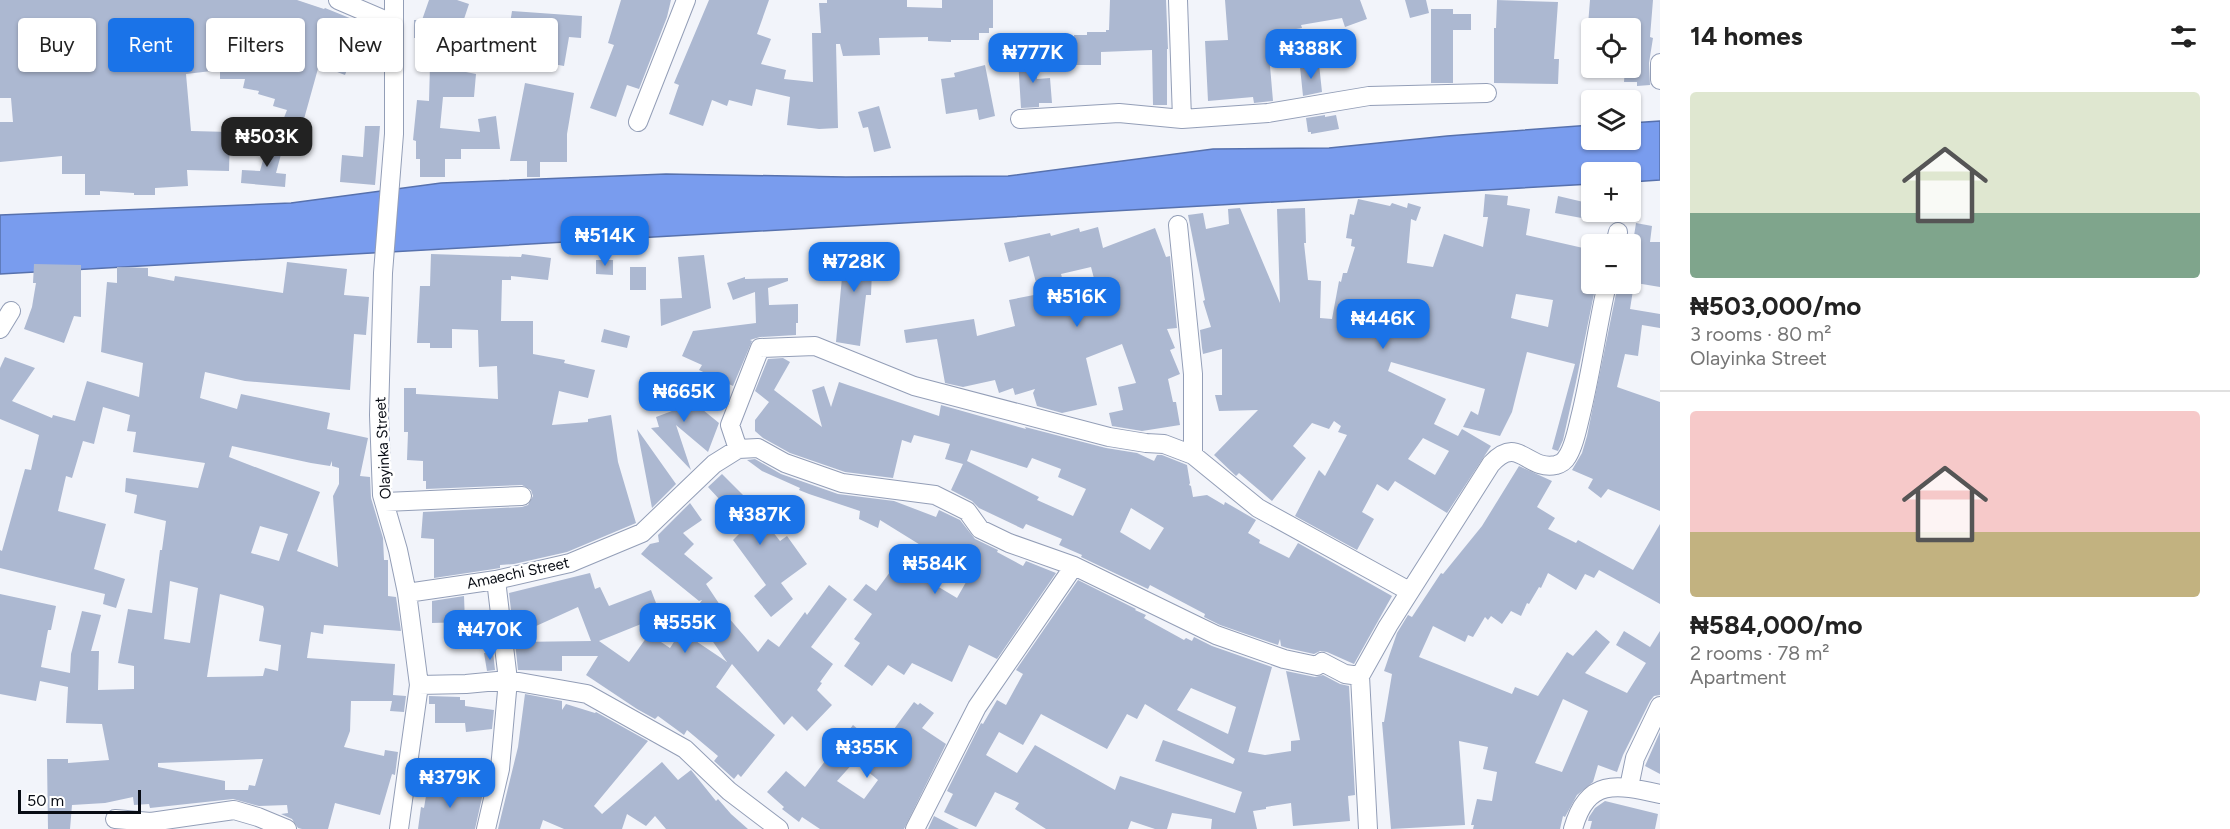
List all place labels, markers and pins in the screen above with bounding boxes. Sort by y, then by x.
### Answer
pin: ₦388K [1269,29,1353,80]
pin: ₦777K [991,33,1075,84]
pin: ₦503K [225,117,309,168]
pin: ₦514K [563,216,647,267]
pin: ₦728K [812,242,896,293]
pin: ₦516K [1035,277,1119,328]
pin: ₦446K [1341,299,1425,350]
pin: ₦665K [642,372,726,423]
pin: ₦387K [718,495,802,546]
pin: ₦584K [893,544,977,595]
pin: ₦555K [643,603,727,654]
pin: ₦470K [448,610,532,661]
pin: ₦355K [825,728,909,779]
pin: ₦379K [408,758,492,809]

